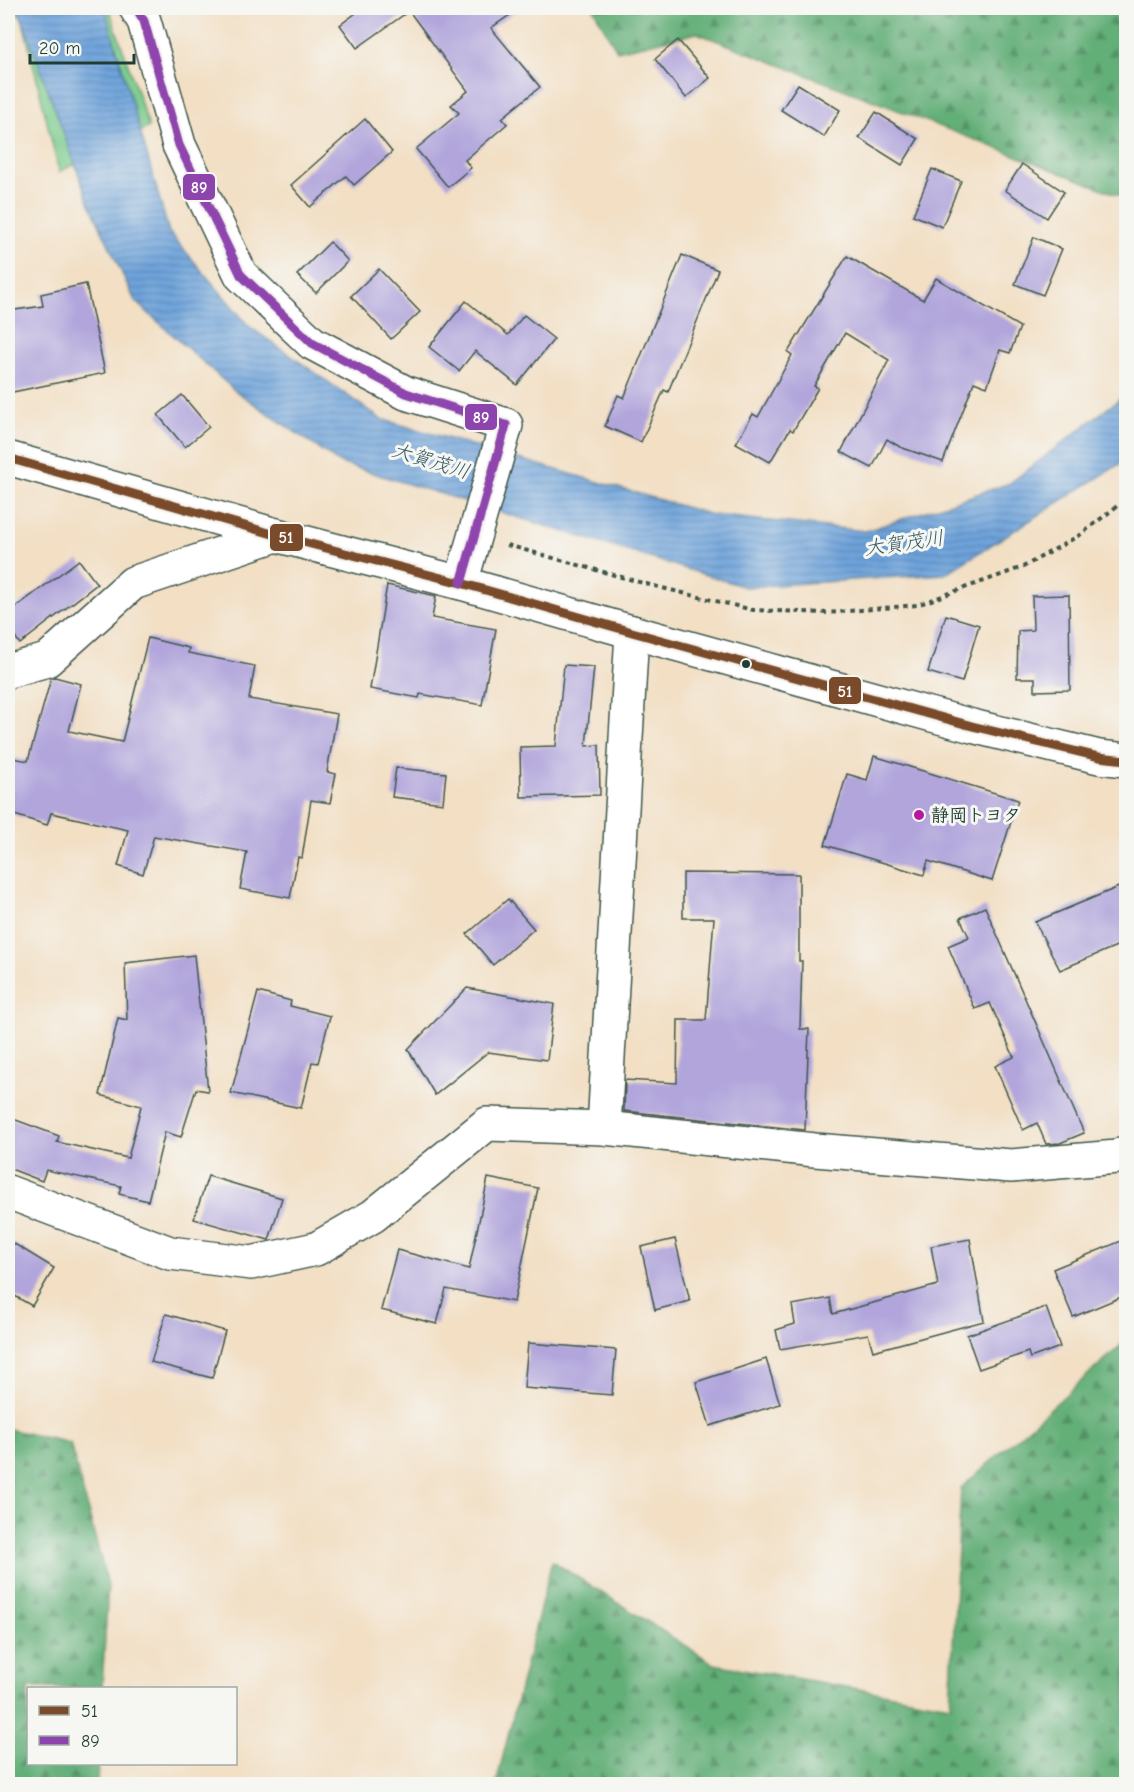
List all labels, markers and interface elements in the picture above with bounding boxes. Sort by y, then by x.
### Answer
scale bar [30,27,134,65]
text: 20 m [39,38,80,59]
line badge: 89 [182,173,216,201]
text: 89 [191,179,207,197]
line badge: 89 [464,403,498,431]
text: 89 [473,409,489,427]
water label: 大賀茂川 [389,438,473,484]
line badge: 51 [269,523,304,552]
water label: 大賀茂川 [863,526,945,560]
text: 51 [279,529,293,547]
unlabelled marker [740,658,752,670]
line badge: 51 [828,676,862,705]
text: 51 [838,683,852,701]
place label: 静岡トヨタ [931,805,1021,826]
marker: 静岡トヨタ [912,808,926,822]
legend [27,1687,237,1765]
text: 51 [81,1701,98,1722]
text: 89 [81,1731,100,1752]

